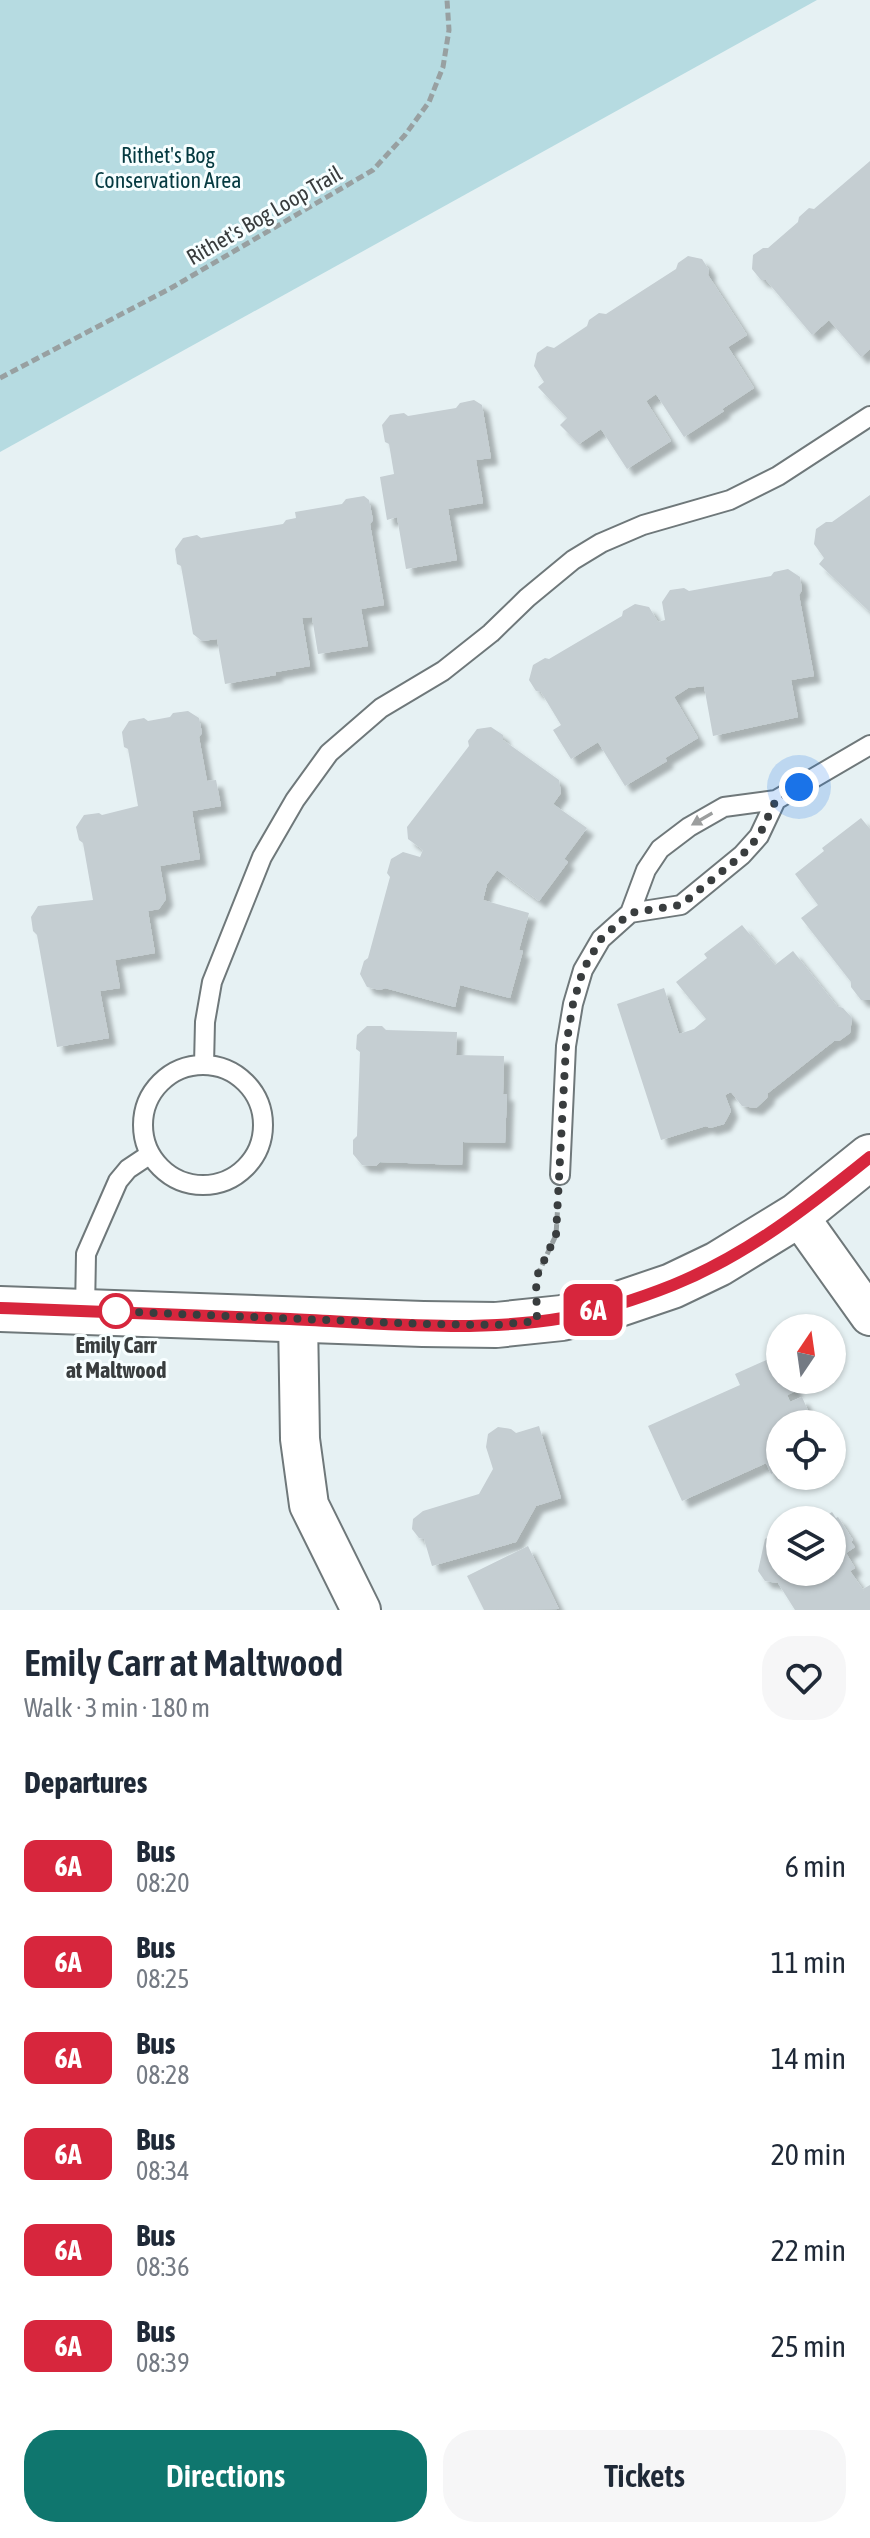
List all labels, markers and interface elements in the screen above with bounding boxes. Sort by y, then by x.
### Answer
park label: Rithet's Bog Conservation Area [94,142,242,193]
street label: Rithet's Bog Loop Trail [182,160,346,270]
your location [779,767,819,807]
one-way arrow [691,812,713,826]
line badge: 6A [557,1284,629,1336]
marker: Emily Carr at Maltwood [99,1294,133,1328]
text: 6A [580,1294,606,1326]
north arrow [766,1314,846,1394]
map controls [766,1314,846,1586]
place label: Emily Carr at Maltwood [66,1332,166,1383]
button: locate [766,1410,846,1490]
button: layers [766,1506,846,1586]
button: heart [762,1636,846,1720]
text: Emily Carr at Maltwood [24,1641,343,1684]
text: Walk · 3 min · 180 m [24,1693,210,1723]
text: Departures [24,1765,147,1799]
text: Bus [136,1834,175,1868]
text: 6 min [785,1849,846,1883]
text: 6A [55,1850,81,1882]
text: 08:20 [136,1868,190,1898]
text: Bus [136,1930,175,1964]
text: 11 min [771,1945,846,1979]
text: 6A [55,1946,81,1978]
text: 08:25 [136,1964,190,1994]
text: Bus [136,2026,175,2060]
text: 14 min [771,2041,846,2075]
text: 6A [55,2042,81,2074]
text: 08:28 [136,2060,190,2090]
text: Bus [136,2122,175,2156]
text: 20 min [771,2137,846,2171]
text: 6A [55,2138,81,2170]
text: 08:34 [136,2156,190,2186]
text: Bus [136,2218,175,2252]
text: 22 min [771,2233,846,2267]
text: 6A [55,2234,81,2266]
text: 08:36 [136,2252,190,2282]
text: Bus [136,2314,175,2348]
text: 25 min [771,2329,846,2363]
text: 6A [55,2330,81,2362]
text: 08:39 [136,2348,190,2378]
button: Directions [24,2430,427,2522]
button: Tickets [443,2430,846,2522]

